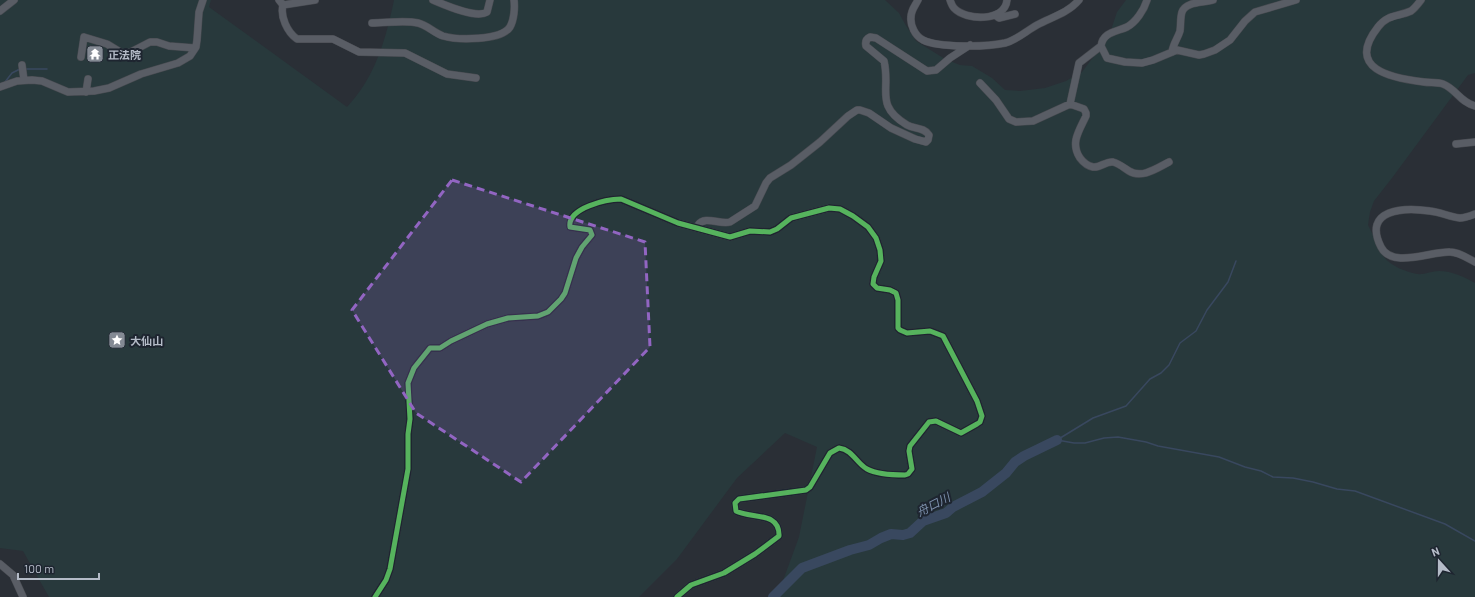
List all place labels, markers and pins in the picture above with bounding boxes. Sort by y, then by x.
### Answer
temple icon: 正法院 [85,44,105,64]
place label: 正法院 [108,48,141,61]
place icon: 大仙山 [107,330,127,350]
place label: 大仙山 [130,334,163,347]

